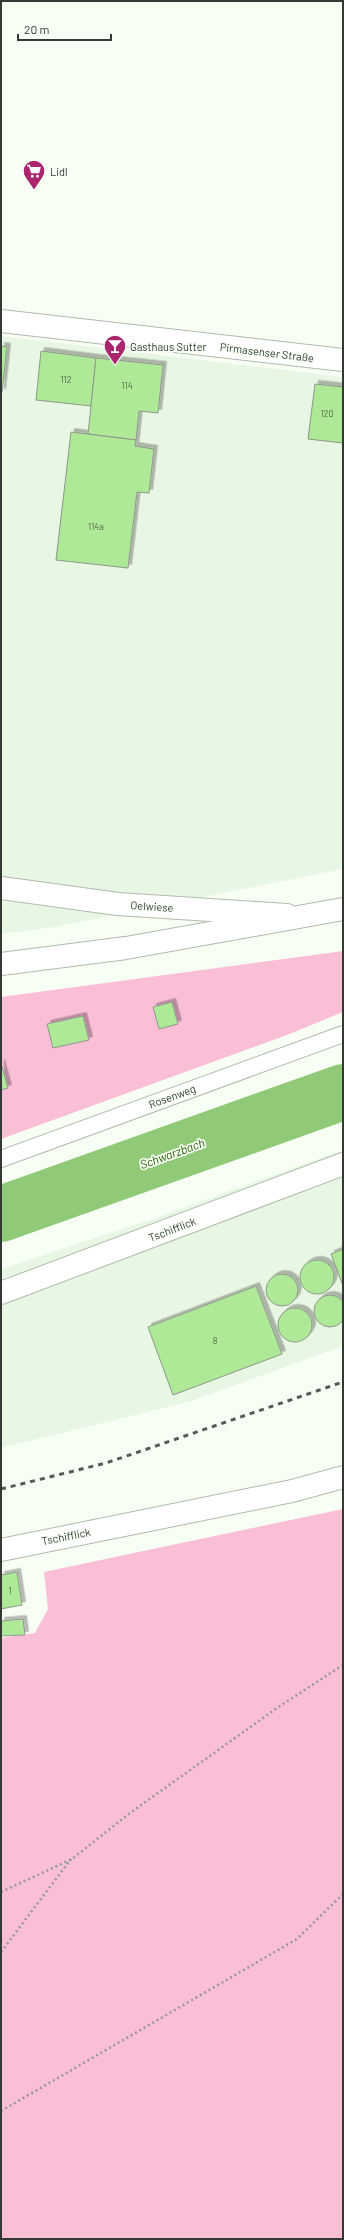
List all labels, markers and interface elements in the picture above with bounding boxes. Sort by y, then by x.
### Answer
scale bar [18,16,111,42]
text: 20 m [24,22,50,36]
supermarket icon: Lidl [21,158,47,191]
place label: Lidl [50,165,68,178]
bar icon: Gasthaus Sutter [102,333,128,366]
place label: Gasthaus Sutter [130,340,207,353]
street label: Pirmasenser Straße [219,340,315,364]
house number: 112 [60,374,72,385]
house number: 114 [121,380,133,391]
house number: 120 [320,408,334,419]
house number: 114a [88,521,104,532]
street label: Oelwiese [130,898,174,914]
street label: Rosenweg [147,1081,197,1111]
water label: Schwarzbach [138,1135,206,1171]
street label: Tschifflick [147,1214,198,1244]
house number: 8 [213,1335,218,1346]
street label: Tschifflick [40,1525,92,1547]
house number: 1 [8,1585,12,1596]

